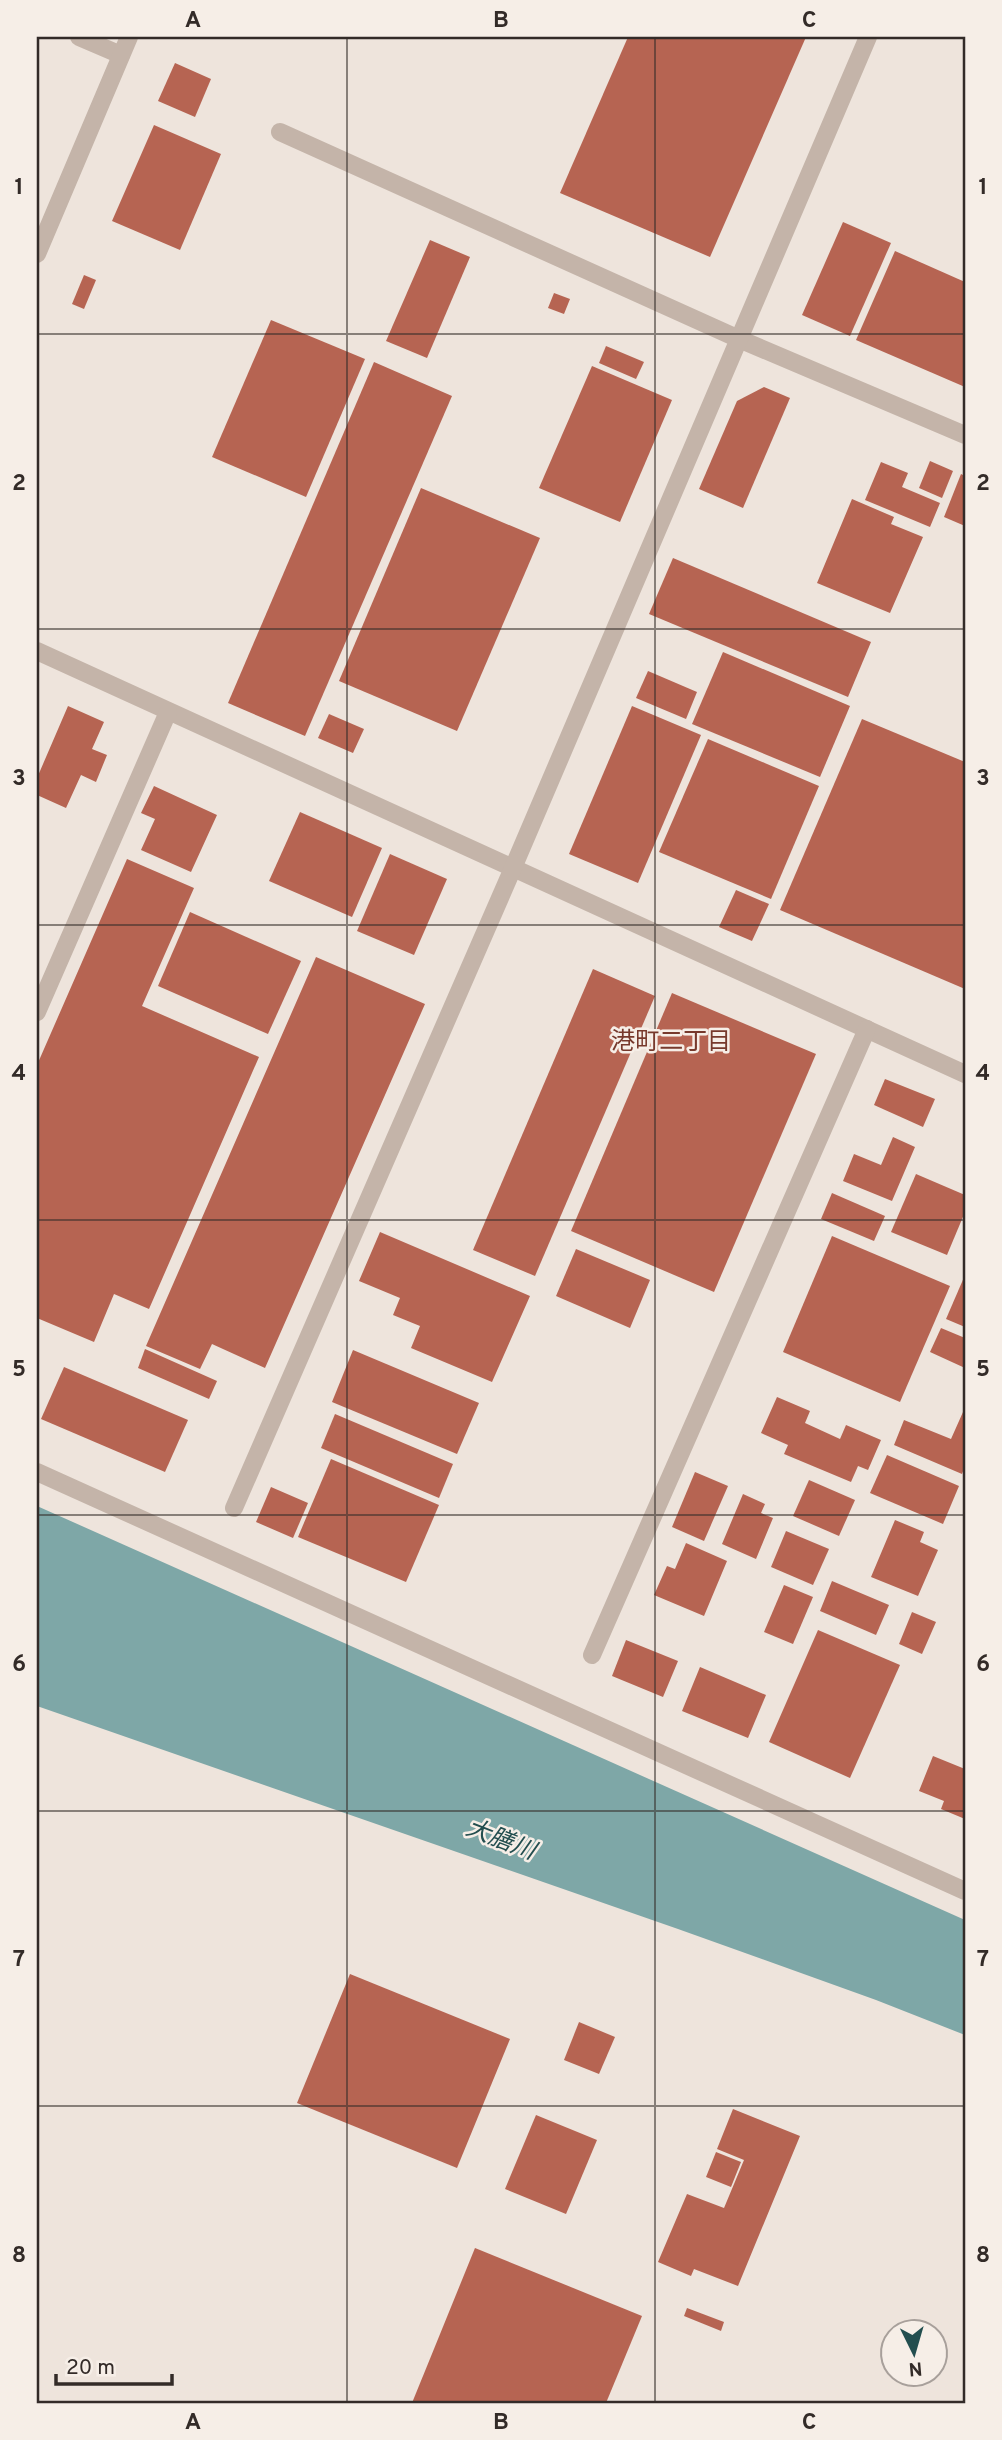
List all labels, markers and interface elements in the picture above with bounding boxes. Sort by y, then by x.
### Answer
text: A [185,7,201,36]
text: B [493,7,509,36]
text: C [802,7,816,36]
text: 1 [14,174,24,203]
text: 1 [978,174,988,203]
text: 2 [12,470,26,499]
text: 2 [976,470,990,499]
text: 3 [12,765,26,794]
text: 3 [976,765,990,794]
district label: 港町二丁目 [611,1028,731,1058]
text: 4 [12,1060,26,1089]
text: 4 [976,1060,990,1089]
text: 5 [12,1356,26,1385]
text: 5 [976,1356,990,1385]
text: 6 [12,1651,26,1680]
text: 6 [976,1651,990,1680]
water label: 大膳川 [461,1814,542,1869]
text: 7 [13,1946,25,1975]
text: 7 [977,1946,989,1975]
text: 8 [12,2242,26,2271]
text: 8 [976,2242,990,2271]
north arrow [880,2318,950,2388]
scale bar [56,2342,172,2386]
text: 20 m [66,2355,115,2382]
text: N [907,2355,923,2380]
text: A [185,2409,201,2438]
text: B [493,2409,509,2438]
text: C [802,2409,816,2438]

